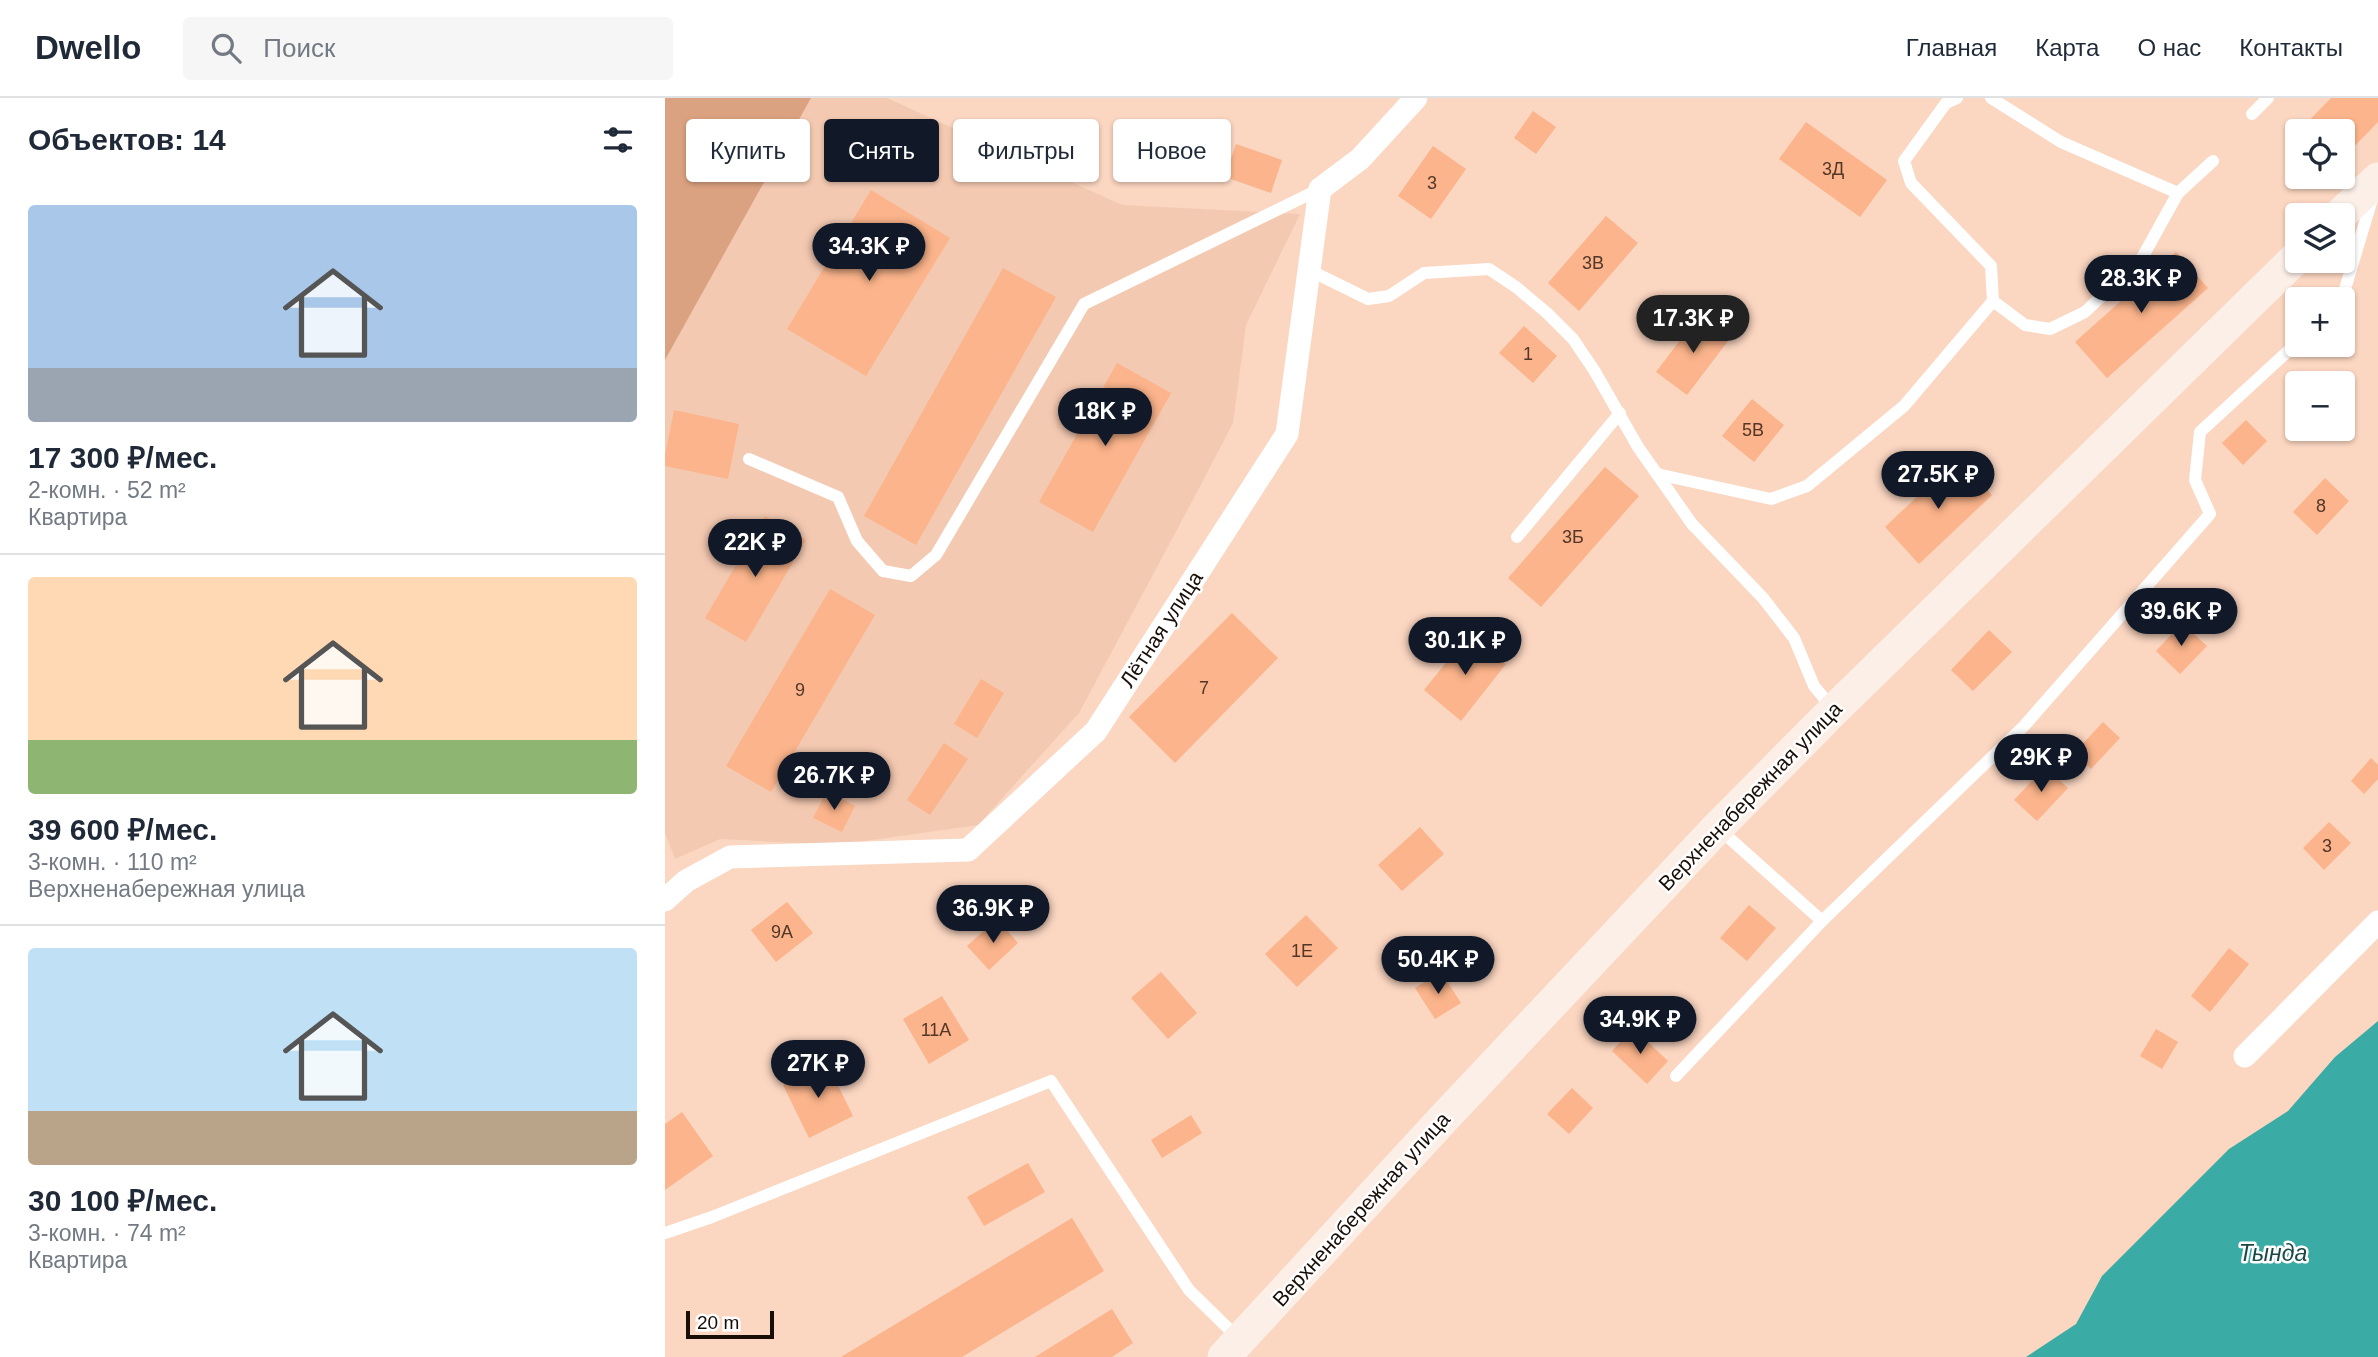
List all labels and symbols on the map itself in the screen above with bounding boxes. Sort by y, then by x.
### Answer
house number: 3Д [1822,159,1844,179]
house number: 3 [1427,173,1437,193]
pin: 34.3K ₽ [804,223,934,283]
house number: 3В [1582,253,1604,273]
pin: 28.3K ₽ [2076,256,2206,315]
pin: 17.3K ₽ [1628,296,1758,355]
house number: 1 [1523,344,1533,364]
pin: 18K ₽ [1056,388,1154,448]
house number: 5В [1742,420,1764,440]
pin: 27.5K ₽ [1873,452,2003,511]
house number: 8 [2316,496,2326,516]
pin: 22K ₽ [706,519,804,579]
house number: 3Б [1562,527,1584,547]
street label: Лётная улица [1115,567,1207,691]
pin: 39.6K ₽ [2116,588,2246,648]
pin: 30.1K ₽ [1400,618,1530,677]
house number: 7 [1199,678,1209,698]
house number: 9 [795,680,805,700]
street label: Верхненабережная улица [1654,697,1846,895]
pin: 29K ₽ [1992,734,2090,794]
pin: 26.7K ₽ [769,752,899,812]
house number: 3 [2322,836,2332,856]
pin: 36.9K ₽ [928,886,1058,945]
house number: 9А [771,922,793,942]
pin: 50.4K ₽ [1373,936,1503,996]
house number: 1Е [1291,941,1313,961]
pin: 34.9K ₽ [1575,996,1705,1056]
house number: 11А [921,1020,951,1040]
pin: 27K ₽ [769,1040,867,1100]
street label: Верхненабережная улица [1268,1107,1454,1311]
water label: Тында [2239,1240,2307,1266]
scale bar [686,1308,773,1340]

